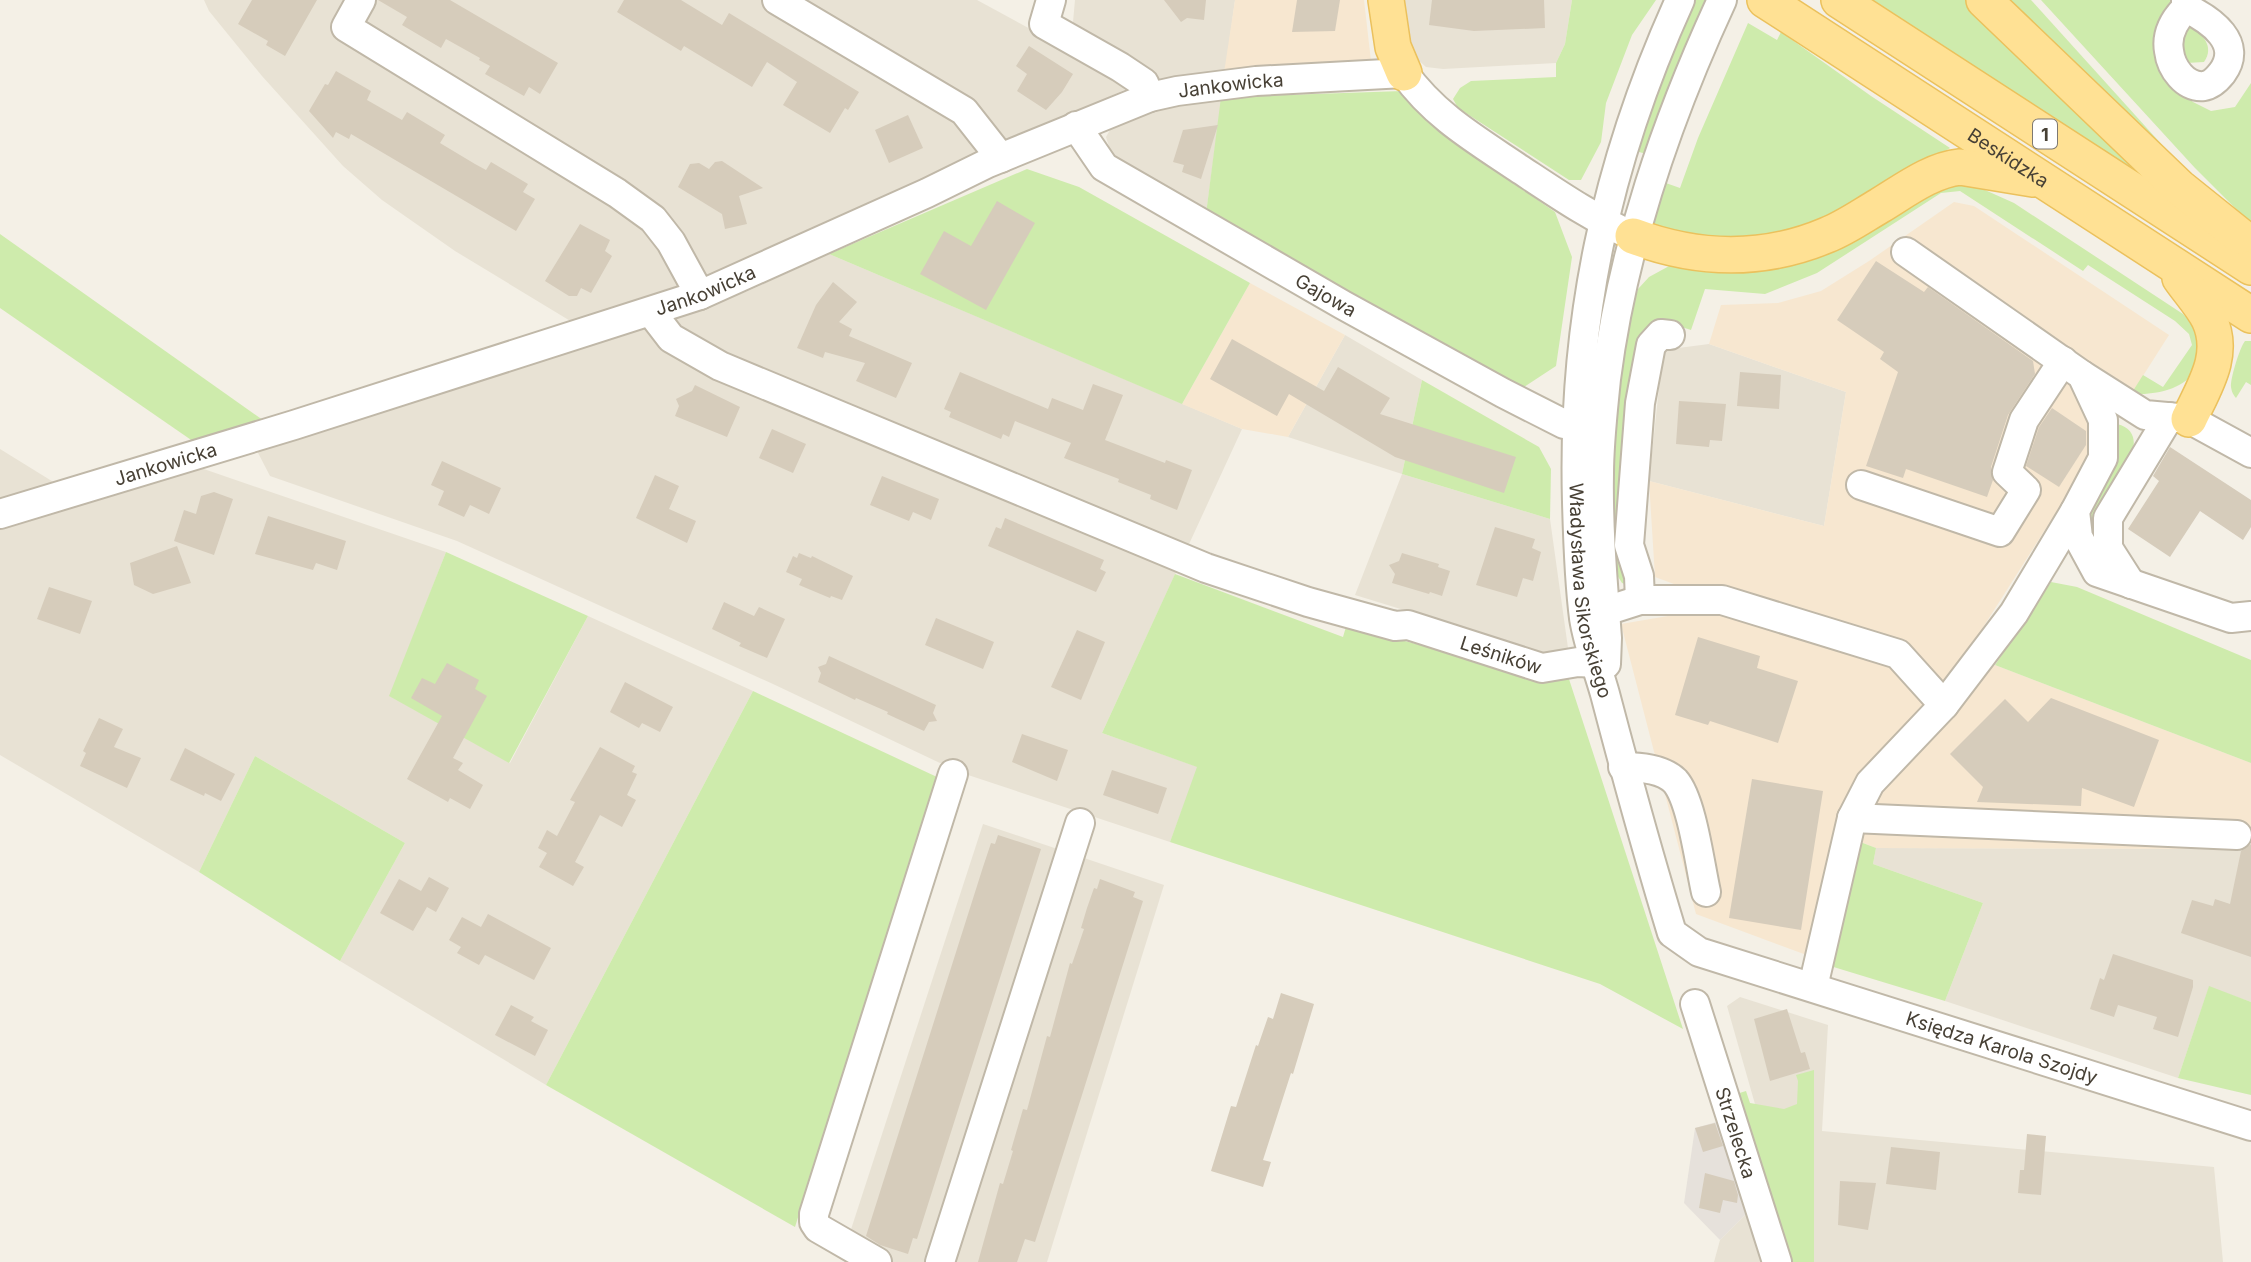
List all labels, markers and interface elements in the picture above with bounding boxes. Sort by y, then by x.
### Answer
street label: Jankowicka [1177,68,1284,102]
road number: 1 [2033,119,2057,148]
street label: Beskidzka [1964,123,2053,192]
street label: Jankowicka [652,260,759,320]
street label: Gajowa [1291,269,1361,322]
street label: Jankowicka [112,438,220,490]
street label: Władysława Sikorskiego [1565,483,1617,701]
street label: Leśników [1457,631,1545,679]
street label: Księdza Karola Szojdy [1903,1006,2101,1089]
street label: Strzelecka [1711,1084,1761,1181]

